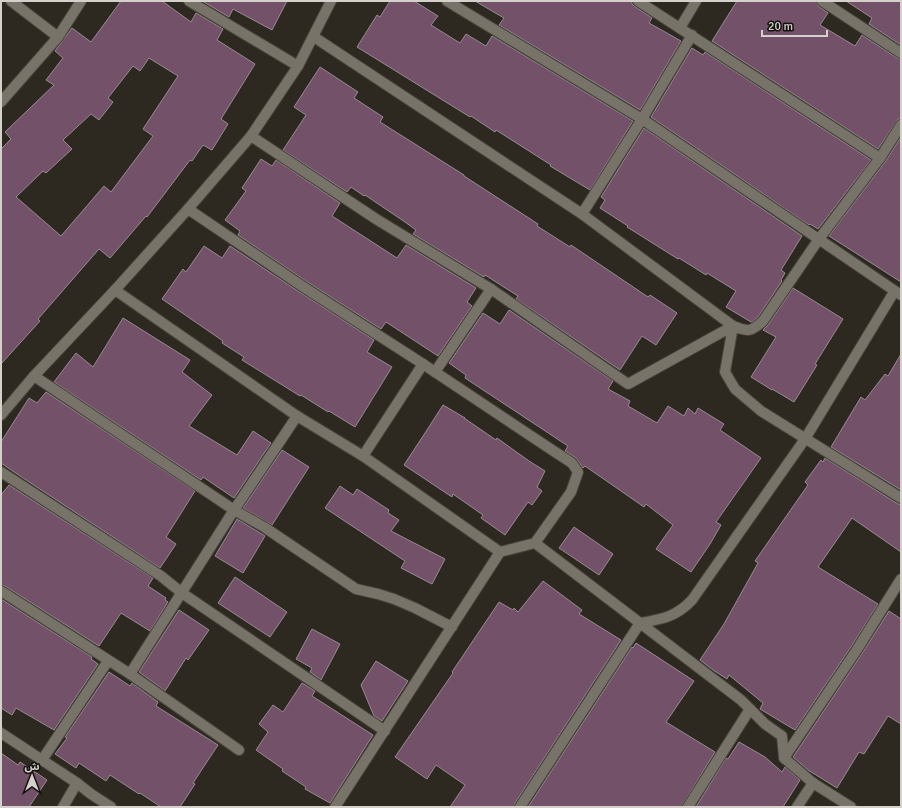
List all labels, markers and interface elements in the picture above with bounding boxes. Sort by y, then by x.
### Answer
scale bar [762,12,827,38]
text: 20 m [768,19,793,34]
north arrow [12,756,52,796]
text: ش [24,760,40,773]

